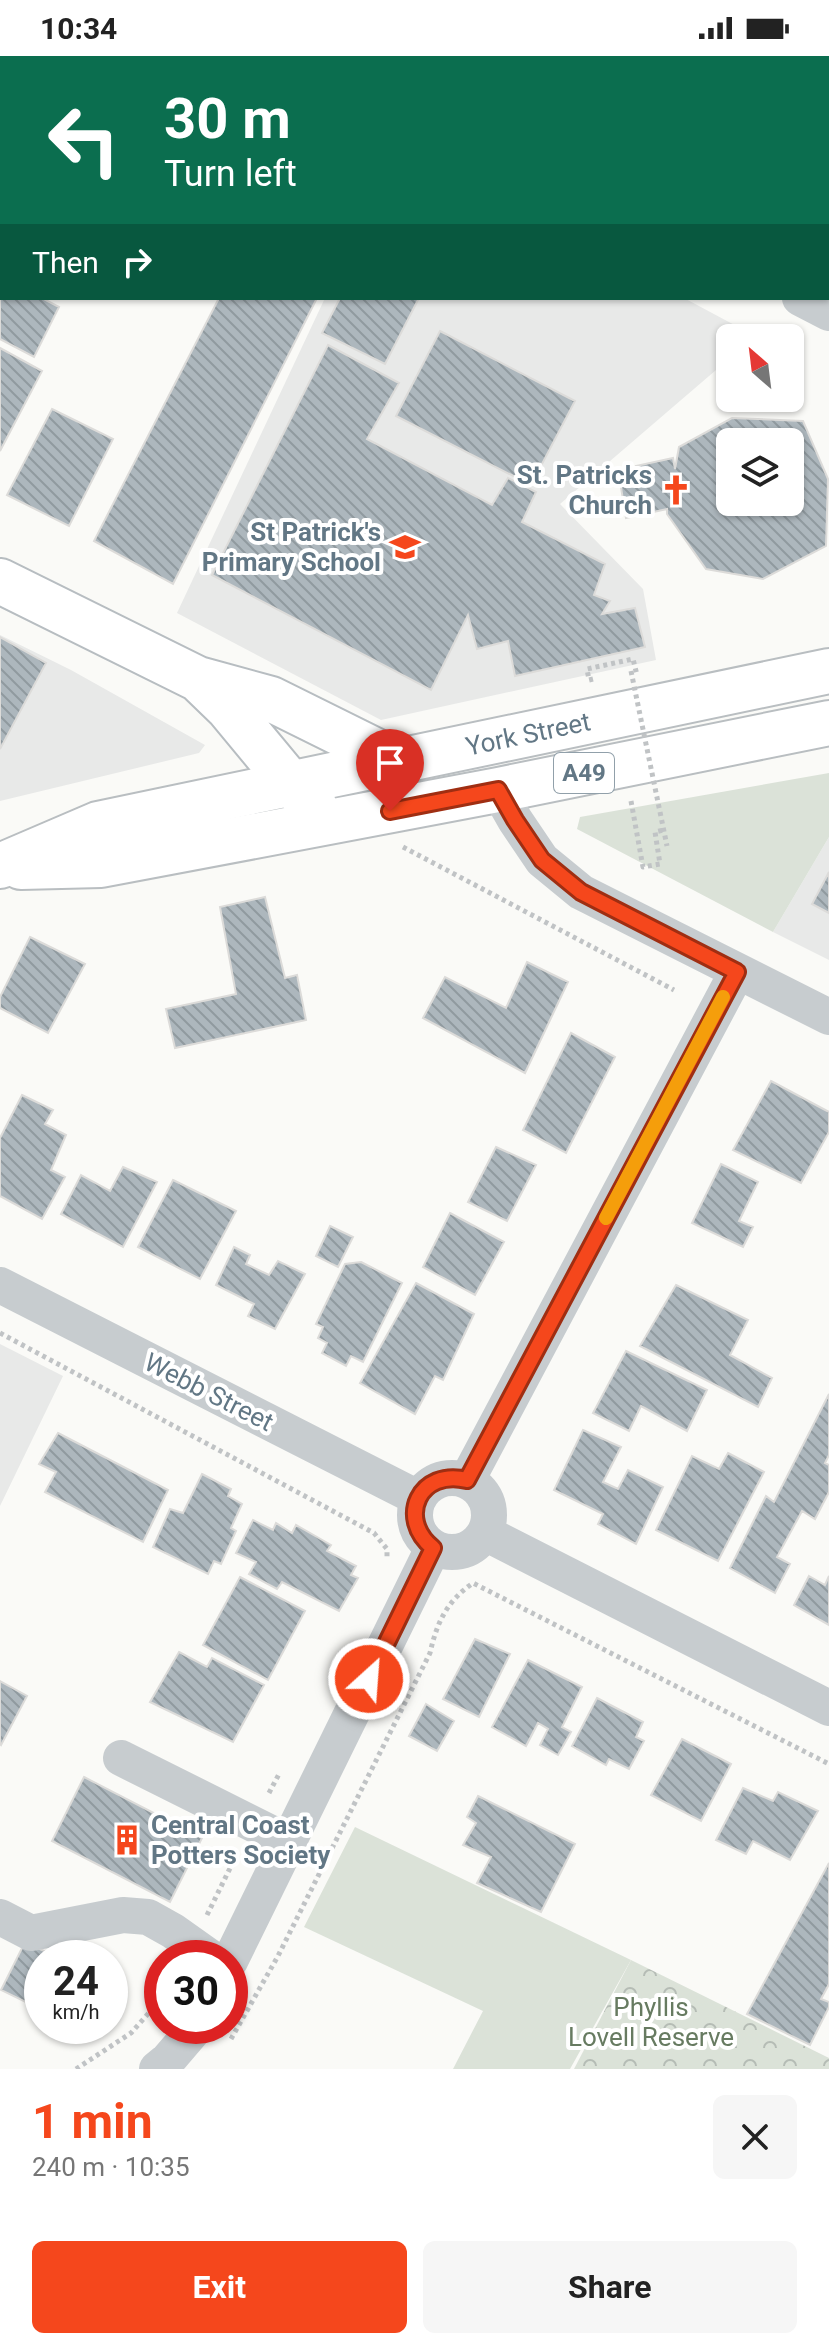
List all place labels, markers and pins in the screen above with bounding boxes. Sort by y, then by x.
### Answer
place label: St. Patricks Church [517,460,652,520]
church icon: St. Patricks Church [659,473,693,507]
place label: St Patrick's Primary School [202,517,381,577]
school or university icon: St Patrick's Primary School [388,530,422,564]
pin [356,729,424,811]
place label: Central Coast Potters Society [151,1810,331,1870]
building icon: Central Coast Potters Society [110,1823,144,1857]

